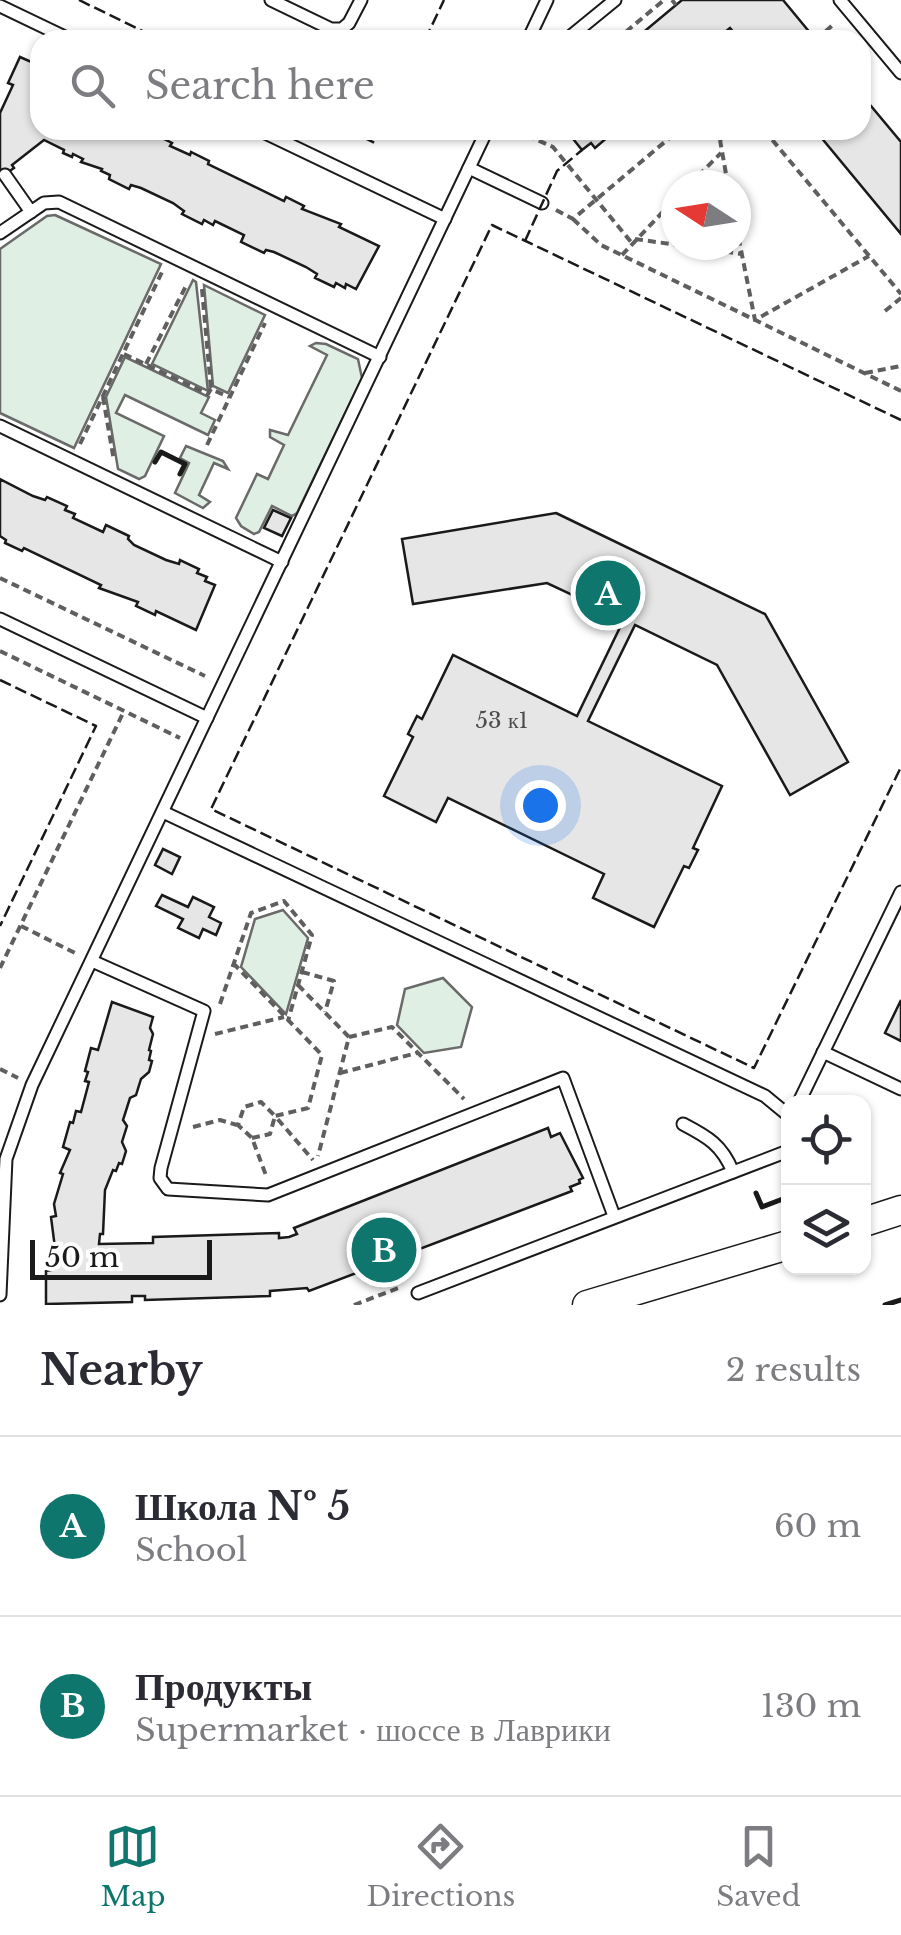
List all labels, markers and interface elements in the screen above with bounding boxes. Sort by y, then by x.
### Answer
search box [30,30,871,140]
icon: search [65,58,120,113]
text: Search here [145,62,375,109]
north arrow [661,170,751,260]
pin: A [576,556,640,630]
house number: 53 к1 [476,707,528,734]
your location [515,780,566,831]
map controls [781,1095,871,1275]
button: locate [781,1095,871,1185]
button: layers [781,1185,871,1275]
pin: B [352,1212,416,1288]
scale bar [30,1235,212,1280]
text: 50 m [45,1240,119,1275]
text: Nearby [40,1344,203,1396]
text: 2 results [726,1350,861,1390]
text: Школа № 5 [135,1483,350,1530]
text: A [60,1506,85,1546]
text: 60 m [774,1506,861,1546]
text: School [135,1530,247,1570]
text: Продукты [135,1663,312,1710]
text: B [60,1686,85,1726]
text: 130 m [761,1686,861,1726]
text: Supermarket · шоссе в Лаврики [135,1710,611,1750]
tab: Map [100,1819,165,1914]
tab: Directions [366,1819,515,1914]
tab: Saved [716,1819,801,1914]

